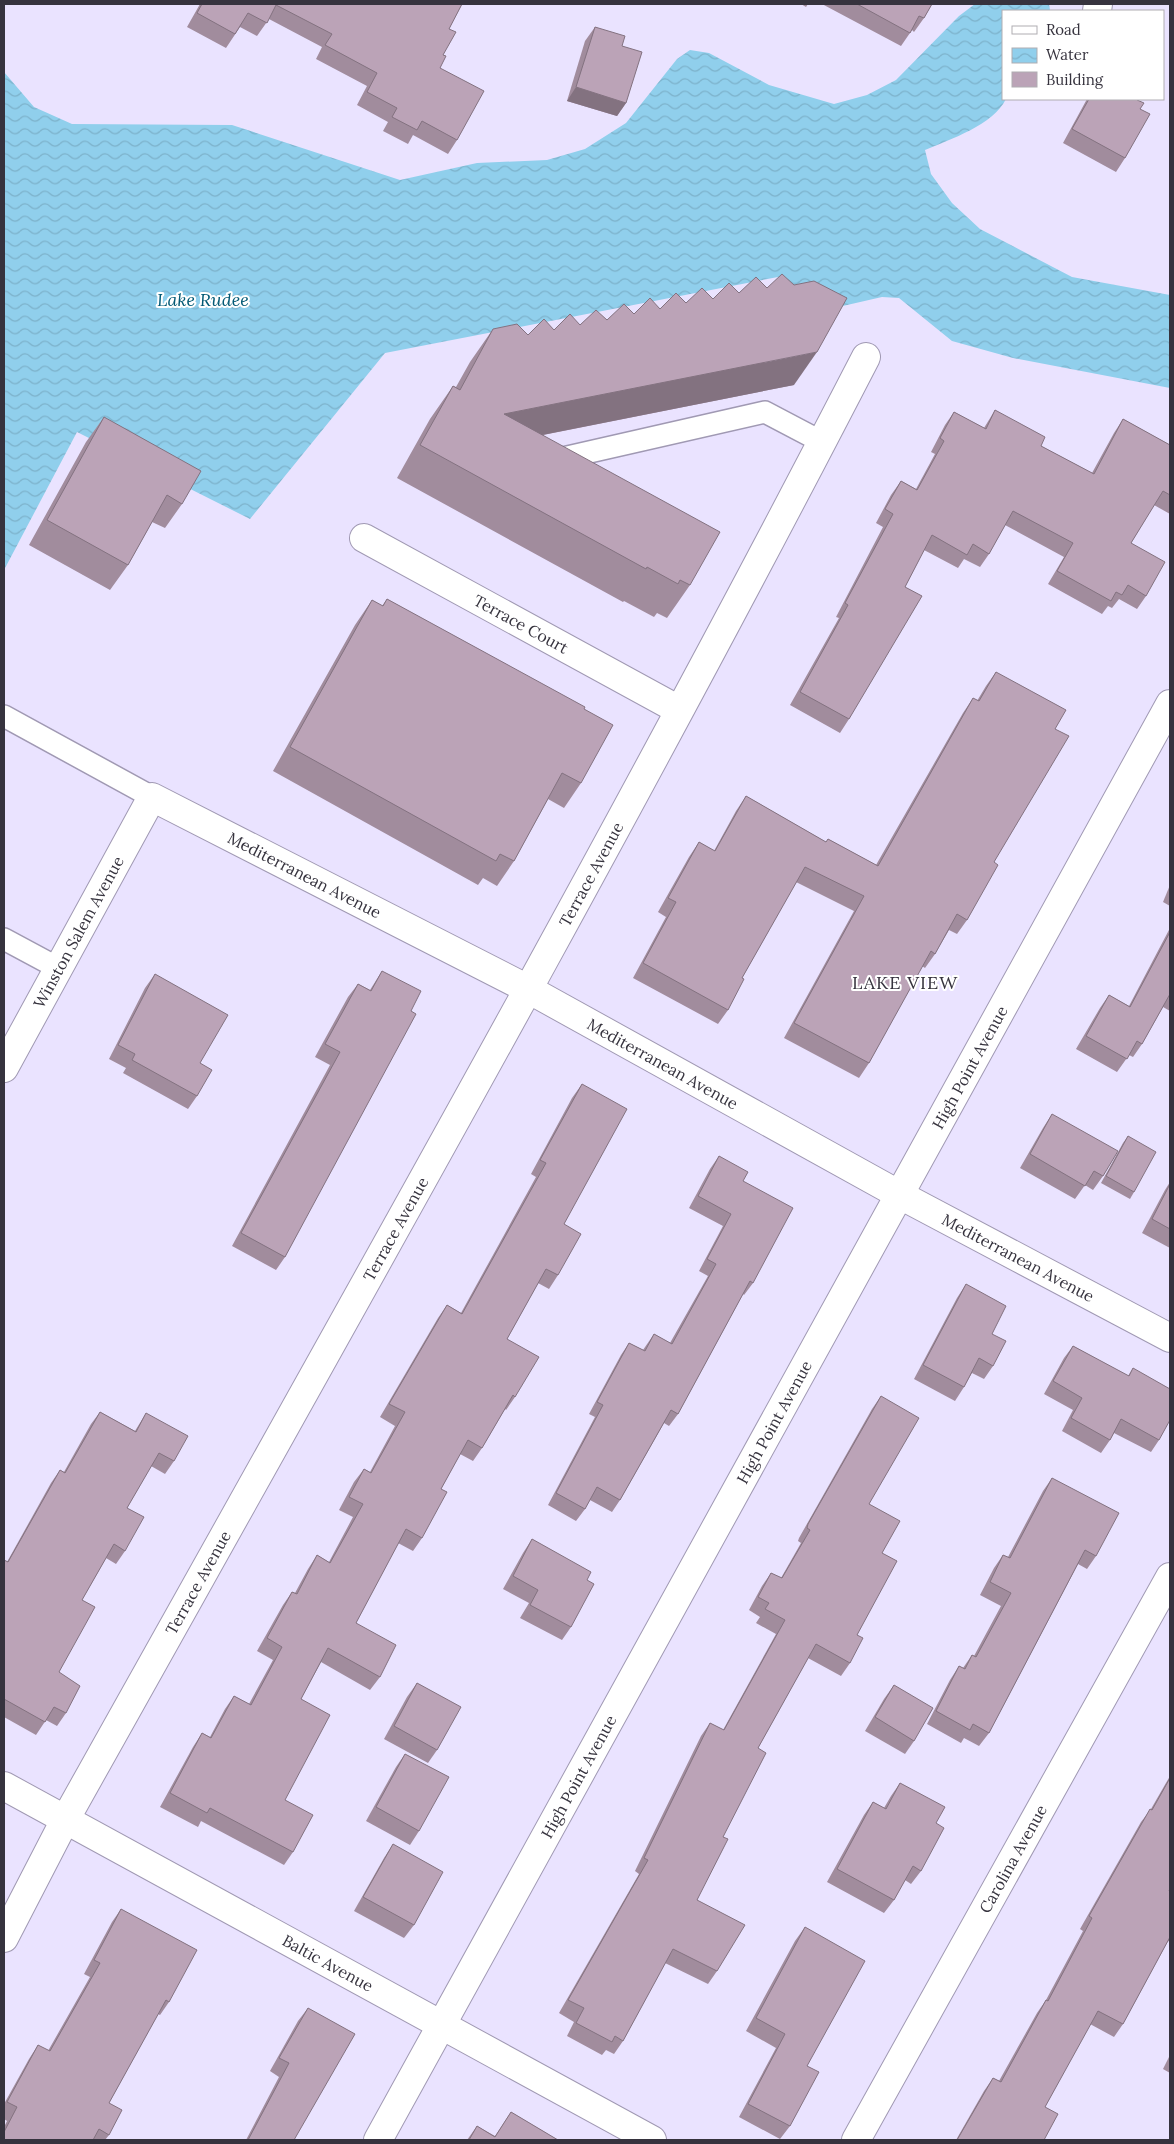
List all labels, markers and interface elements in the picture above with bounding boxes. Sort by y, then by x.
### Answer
legend [1002,10,1164,100]
text: Road [1046,20,1081,39]
text: Water [1046,45,1089,64]
text: Building [1046,70,1104,89]
water label: Lake Rudee [157,288,249,311]
street label: Terrace Court [470,590,573,658]
street label: Terrace Avenue [554,818,628,930]
street label: Mediterranean Avenue [225,827,385,922]
street label: Winston Salem Avenue [29,852,128,1011]
district label: LAKE VIEW [852,971,958,994]
street label: High Point Avenue [928,1002,1012,1132]
street label: Mediterranean Avenue [584,1014,742,1114]
street label: Terrace Avenue [359,1173,433,1284]
street label: Mediterranean Avenue [939,1209,1098,1306]
street label: High Point Avenue [732,1357,816,1487]
street label: Terrace Avenue [161,1527,235,1638]
street label: High Point Avenue [536,1711,621,1842]
street label: Carolina Avenue [975,1801,1051,1917]
street label: Baltic Avenue [279,1930,377,1996]

